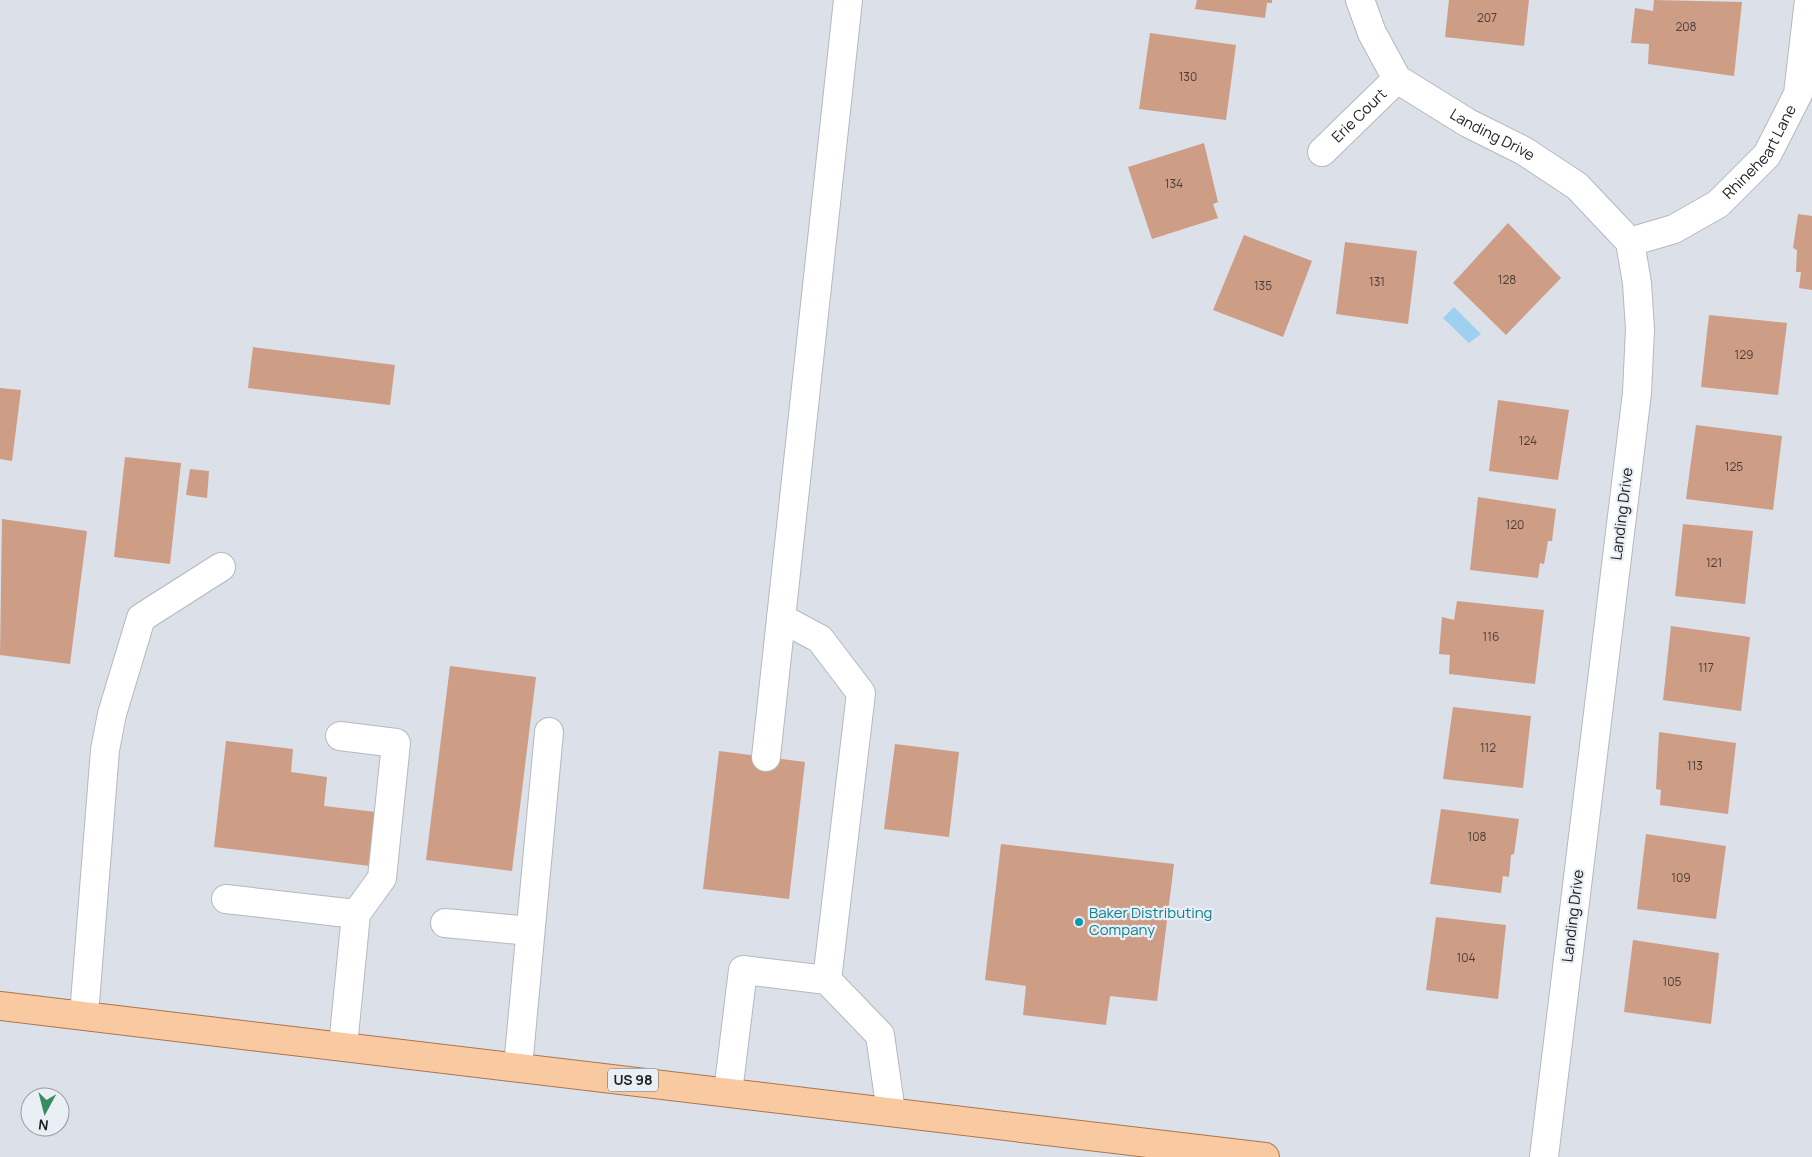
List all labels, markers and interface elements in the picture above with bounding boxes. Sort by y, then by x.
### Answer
house number: 207 [1477,9,1497,26]
house number: 208 [1675,18,1697,35]
house number: 130 [1179,68,1197,85]
street label: Erie Court [1327,84,1391,147]
street label: Rhineheart Lane [1718,101,1801,203]
street label: Landing Drive [1446,103,1539,166]
house number: 134 [1165,175,1183,192]
house number: 128 [1498,271,1516,288]
house number: 131 [1369,273,1385,290]
house number: 135 [1254,277,1272,294]
house number: 129 [1735,346,1753,363]
house number: 124 [1519,432,1537,449]
house number: 125 [1725,458,1743,475]
street label: Landing Drive [1605,466,1638,561]
house number: 120 [1506,516,1524,533]
house number: 121 [1706,554,1722,571]
house number: 116 [1483,628,1499,645]
house number: 117 [1698,659,1714,676]
house number: 112 [1480,739,1496,756]
house number: 113 [1687,757,1703,774]
house number: 108 [1468,828,1487,845]
street label: Landing Drive [1556,868,1589,963]
house number: 109 [1671,869,1691,886]
place label: Baker Distributing Company [1089,902,1212,940]
marker: Baker Distributing Company [1073,916,1085,928]
house number: 104 [1456,949,1476,966]
house number: 105 [1663,973,1682,990]
road number: US 98 [608,1068,658,1092]
north arrow [20,1087,70,1137]
text: N [37,1115,50,1135]

